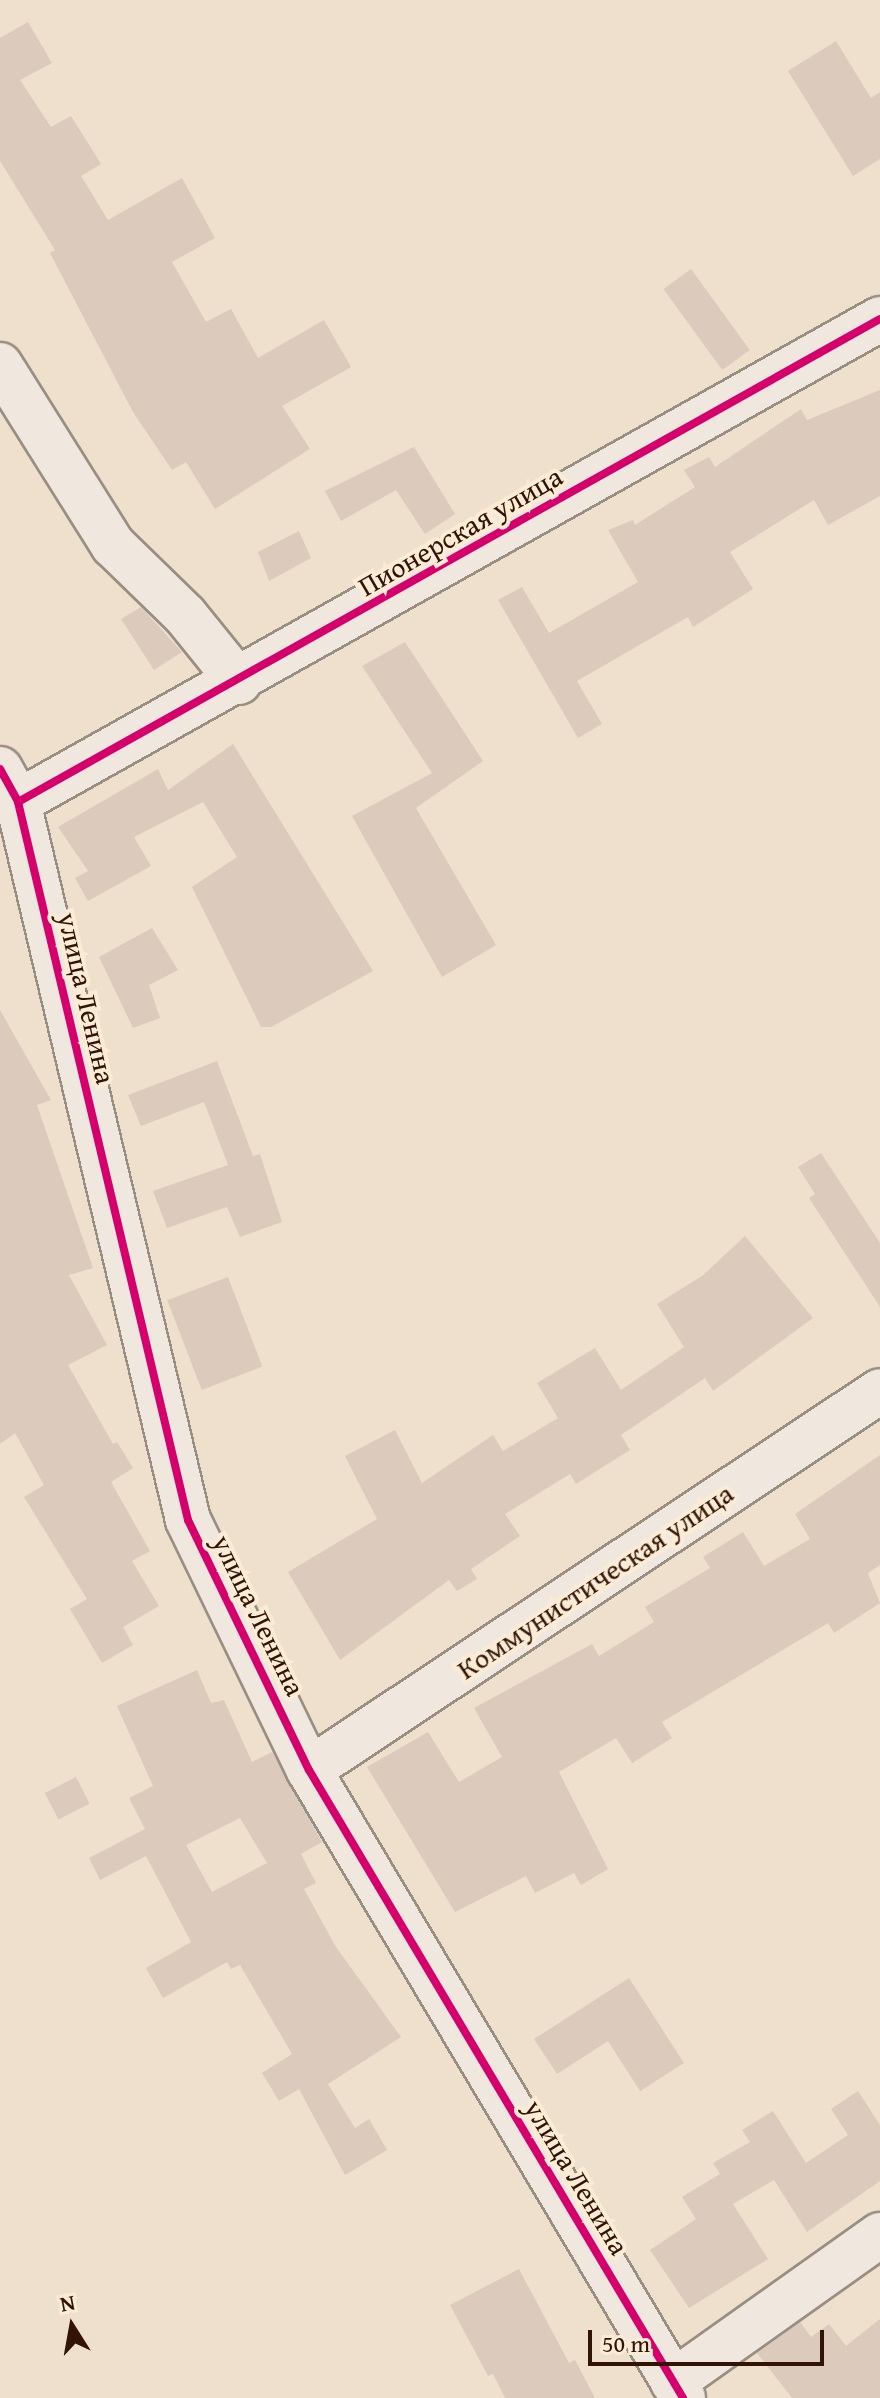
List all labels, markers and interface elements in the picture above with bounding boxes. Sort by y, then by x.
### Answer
street label: Пионерская улица [352,459,568,603]
street label: улица Ленина [51,909,123,1087]
street label: Коммунистическая улица [451,1476,739,1686]
street label: улица Ленина [206,1529,312,1701]
street label: улица Ленина [517,2093,637,2261]
text: N [57,2285,78,2320]
north arrow [32,2286,112,2366]
scale bar [592,2314,828,2364]
text: 50 m [602,2326,650,2361]

